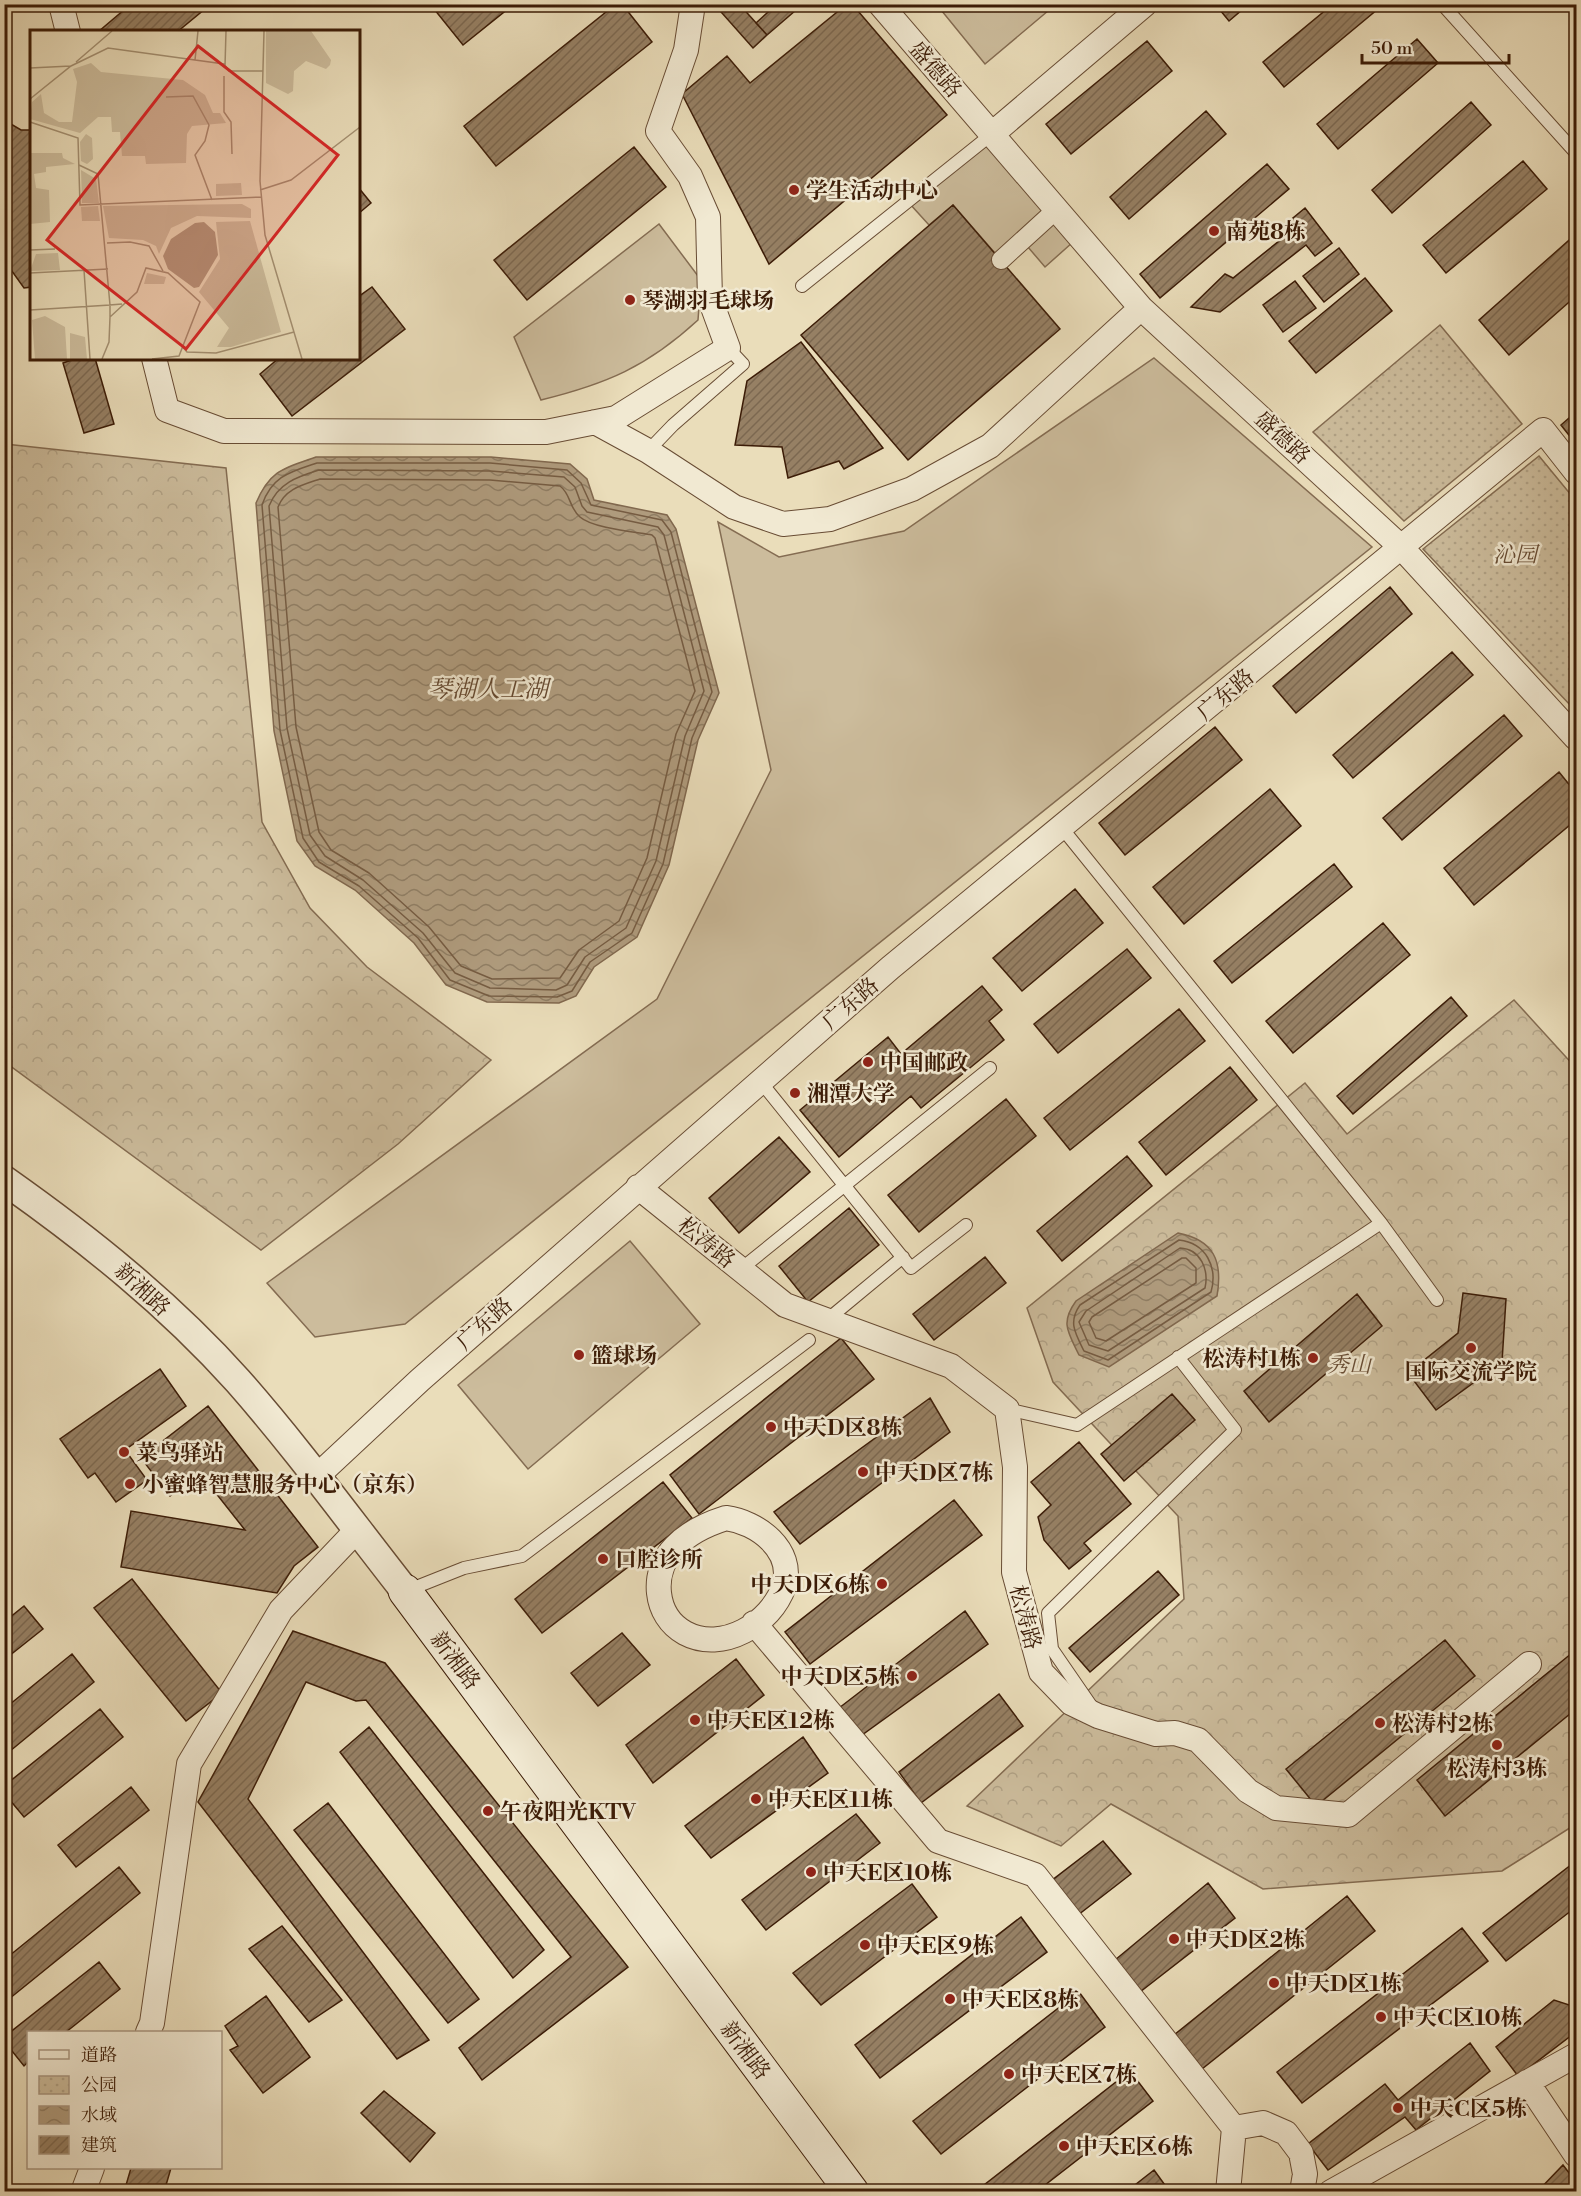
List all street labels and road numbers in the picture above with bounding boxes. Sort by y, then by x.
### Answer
street label: 盛德路 [903,36,967,104]
street label: 盛德路 [1249,406,1315,470]
street label: 广东路 [1192,664,1260,727]
street label: 广东路 [817,972,885,1036]
street label: 松涛路 [672,1212,740,1274]
street label: 新湘路 [109,1258,175,1322]
street label: 广东路 [451,1292,519,1356]
street label: 松涛路 [1003,1582,1046,1653]
street label: 新湘路 [424,1626,485,1695]
street label: 新湘路 [714,2016,775,2085]

